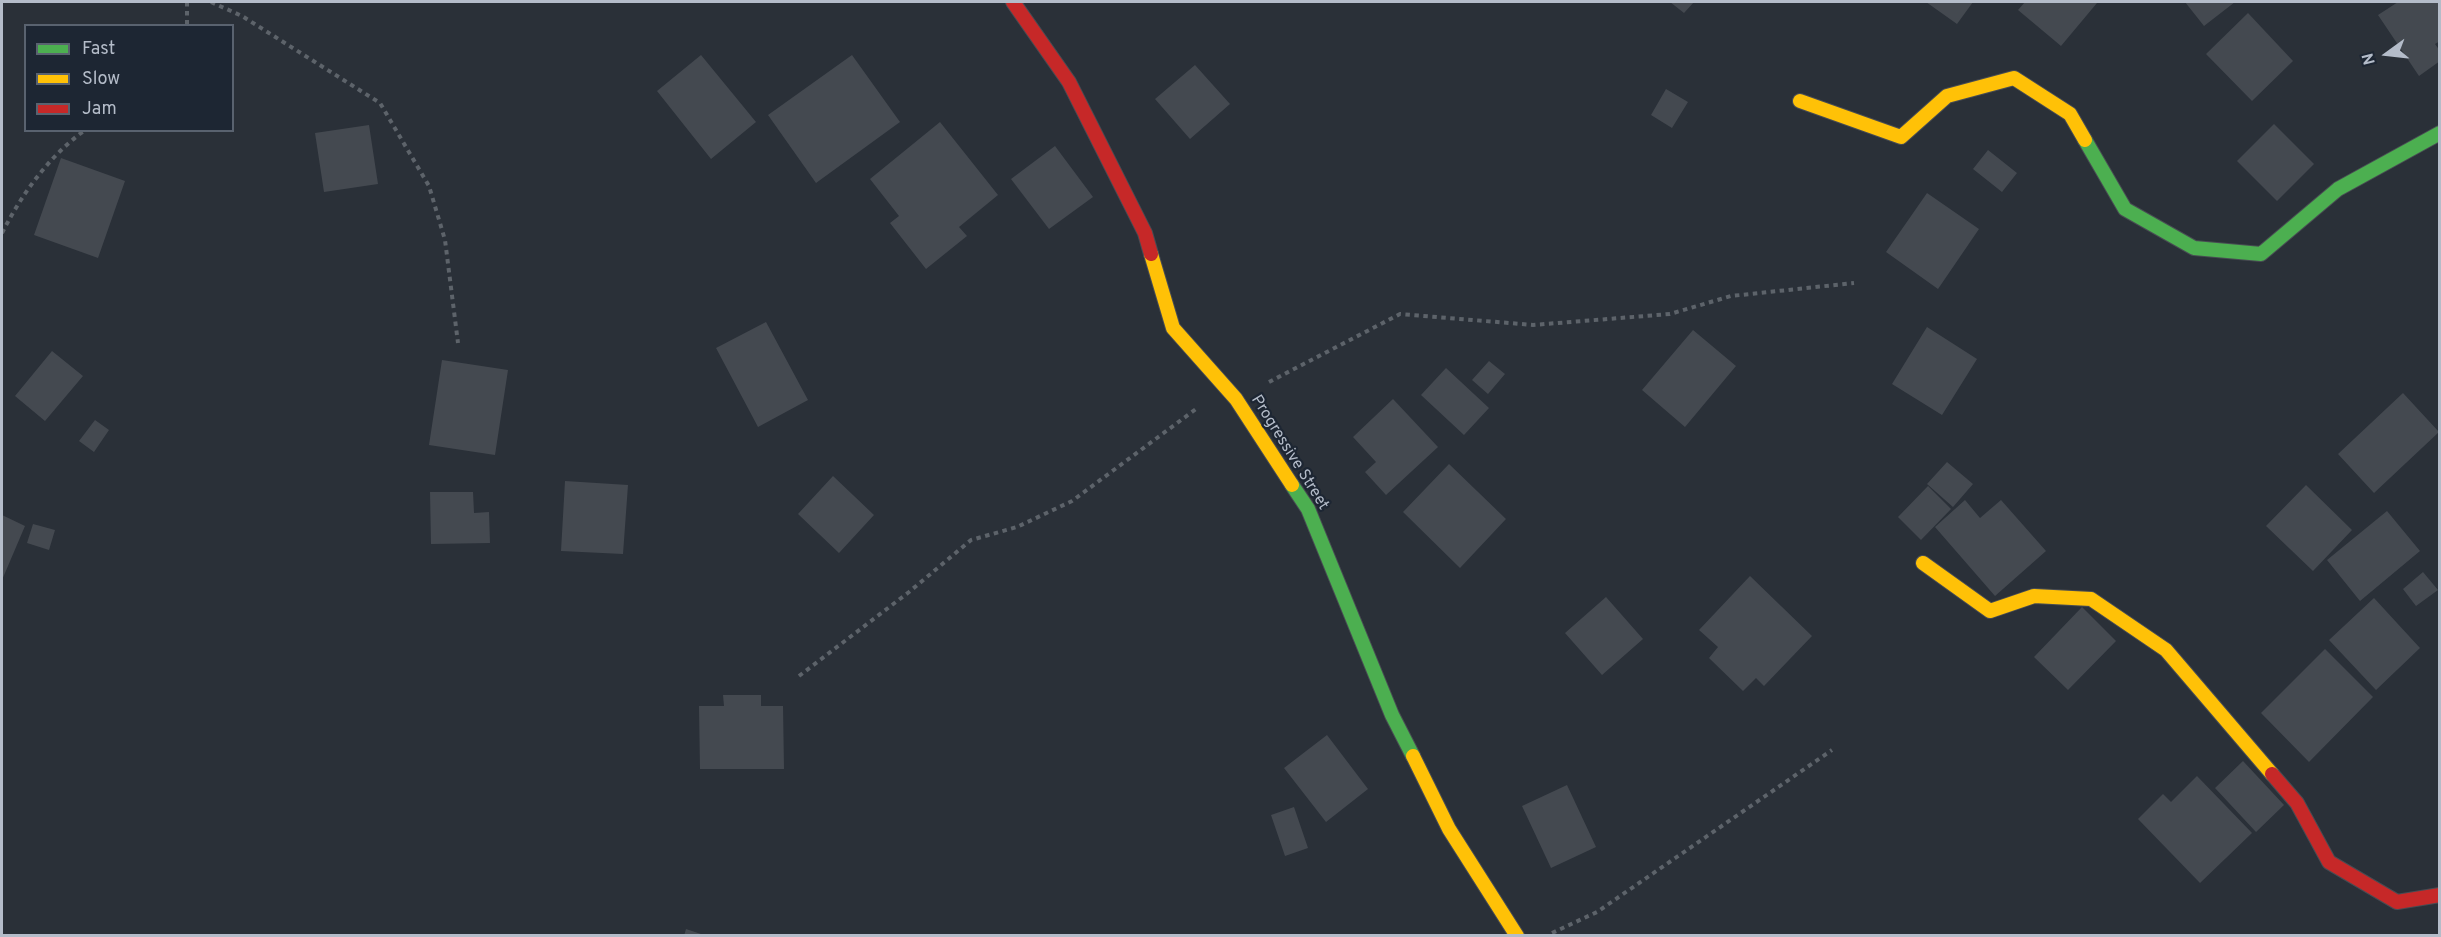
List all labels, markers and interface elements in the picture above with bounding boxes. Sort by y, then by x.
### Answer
legend [24,24,234,132]
north arrow [2357,24,2417,84]
text: Fast [82,38,115,61]
text: N [2358,51,2381,67]
text: Slow [82,68,120,91]
text: Jam [82,98,117,121]
street label: Progressive Street [1246,392,1332,514]

